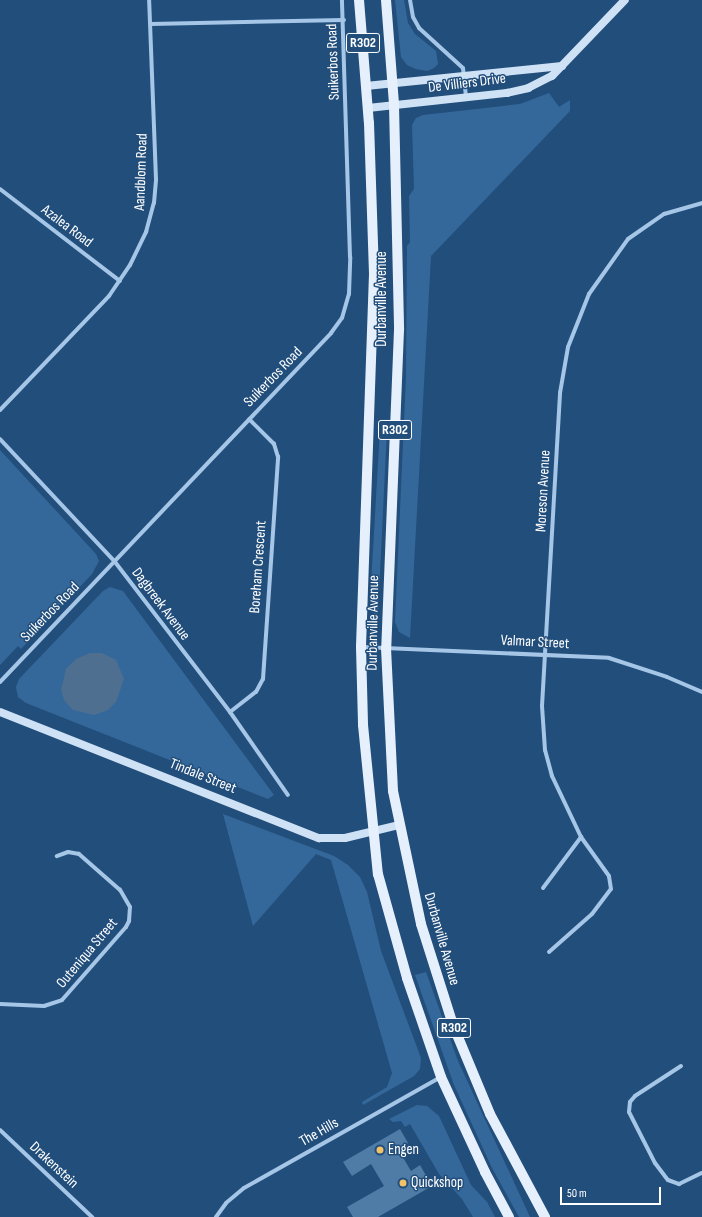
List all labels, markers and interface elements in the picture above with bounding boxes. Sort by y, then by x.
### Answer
street label: Suikerbos Road [323,23,343,101]
road number: R302 [346,31,380,55]
street label: De Villiers Drive [427,69,507,97]
street label: Aandblom Road [131,133,151,211]
street label: Azalea Road [38,201,96,251]
street label: Durbanville Avenue [373,251,391,347]
street label: Suikerbos Road [240,343,306,411]
road number: R302 [378,418,412,442]
street label: Moreson Avenue [532,449,554,533]
street label: Boreham Crescent [246,520,270,614]
street label: Dagbreek Avenue [128,564,194,644]
street label: Durbanville Avenue [363,575,383,671]
street label: Suikerbos Road [17,578,83,646]
street label: Valmar Street [500,631,570,653]
street label: Tindale Street [167,755,239,797]
street label: Durbanville Avenue [420,891,464,987]
street label: Outeniqua Street [53,914,121,992]
road number: R302 [437,1016,471,1040]
street label: The Hills [296,1114,342,1150]
street label: Drakenstein [26,1138,82,1192]
place label: Engen [388,1141,419,1159]
marker: Engen [375,1145,385,1155]
place label: Quickshop [411,1174,463,1192]
marker: Quickshop [398,1178,408,1188]
scale bar [562,1179,663,1205]
text: 50 m [567,1186,587,1201]

